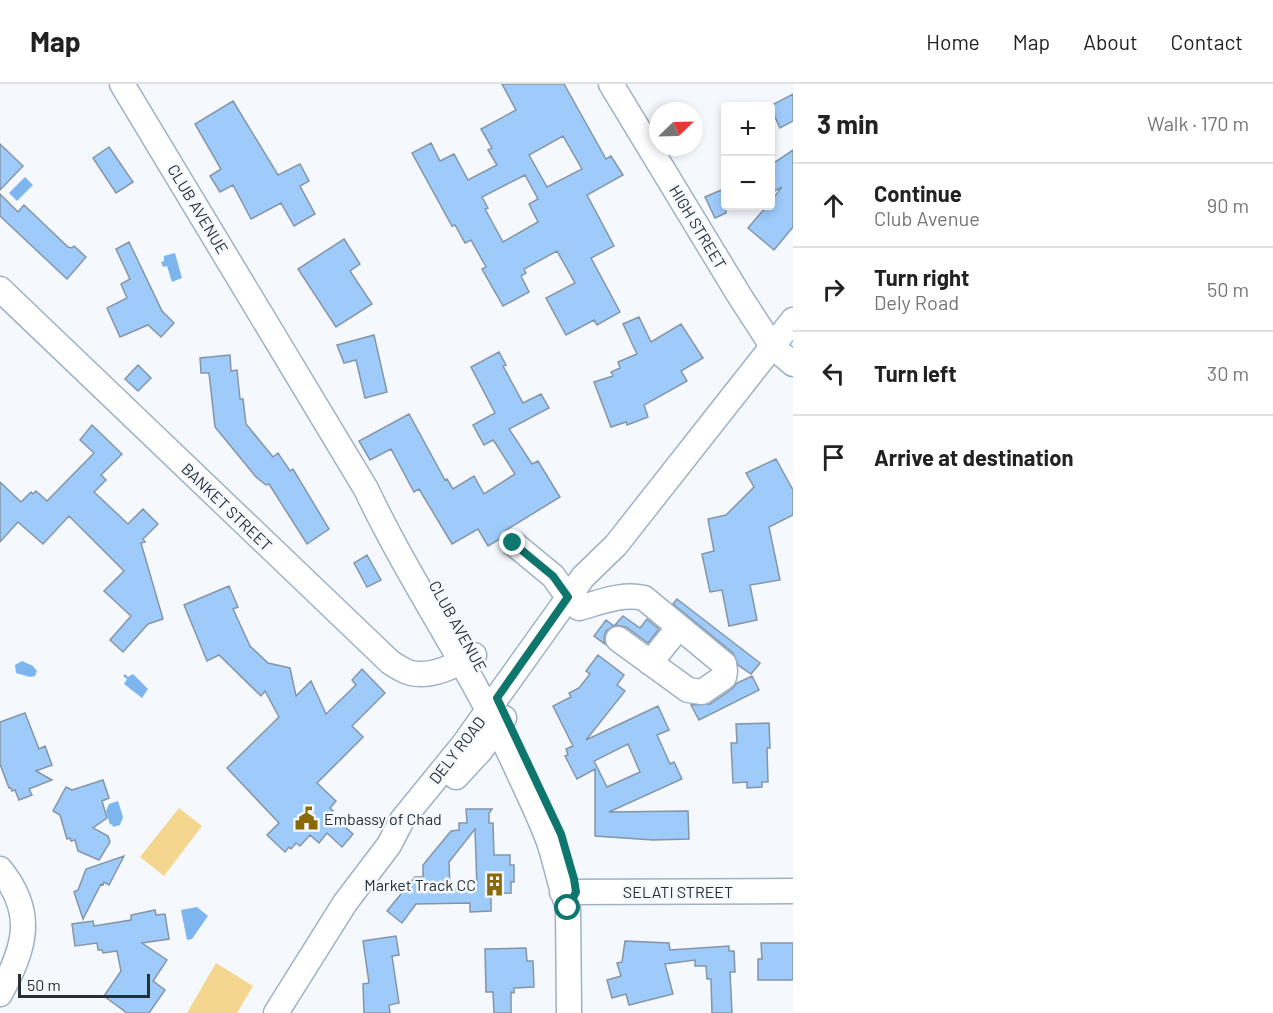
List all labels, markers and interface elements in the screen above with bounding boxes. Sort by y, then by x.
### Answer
text: Map [30,24,81,58]
text: Home [926,29,980,54]
text: Map [1013,29,1050,54]
text: About [1083,29,1138,54]
text: Contact [1171,29,1243,54]
north arrow [649,102,703,156]
map controls [721,102,775,210]
button: + [721,102,775,156]
text: 3 min [817,108,879,139]
text: Walk · 170 m [1147,111,1249,135]
button: − [721,156,775,210]
street label: CLUB AVENUE [164,161,233,257]
text: Continue [874,180,962,206]
street label: HIGH STREET [666,181,731,272]
icon: ahead [817,189,850,222]
text: 90 m [1207,193,1249,217]
text: Club Avenue [874,206,980,230]
text: Turn right [874,264,969,290]
icon: right [817,273,850,306]
text: 50 m [1207,277,1249,301]
text: Dely Road [874,290,959,314]
icon: left [817,357,850,390]
text: Turn left [874,360,957,386]
text: 30 m [1207,361,1249,385]
icon: arrive [817,441,850,474]
text: Arrive at destination [874,444,1073,470]
street label: BANKET STREET [178,459,277,555]
route end [499,529,525,555]
street label: CLUB AVENUE [426,577,491,675]
street label: DELY ROAD [425,712,489,787]
public building icon: Embassy of Chad [293,806,319,832]
place label: Embassy of Chad [324,809,442,828]
building icon: Market Track CC [481,872,507,898]
place label: Market Track CC [364,875,476,894]
street label: SELATI STREET [623,882,733,901]
route start [554,894,580,920]
scale bar [18,971,150,998]
text: 50 m [27,975,61,994]

